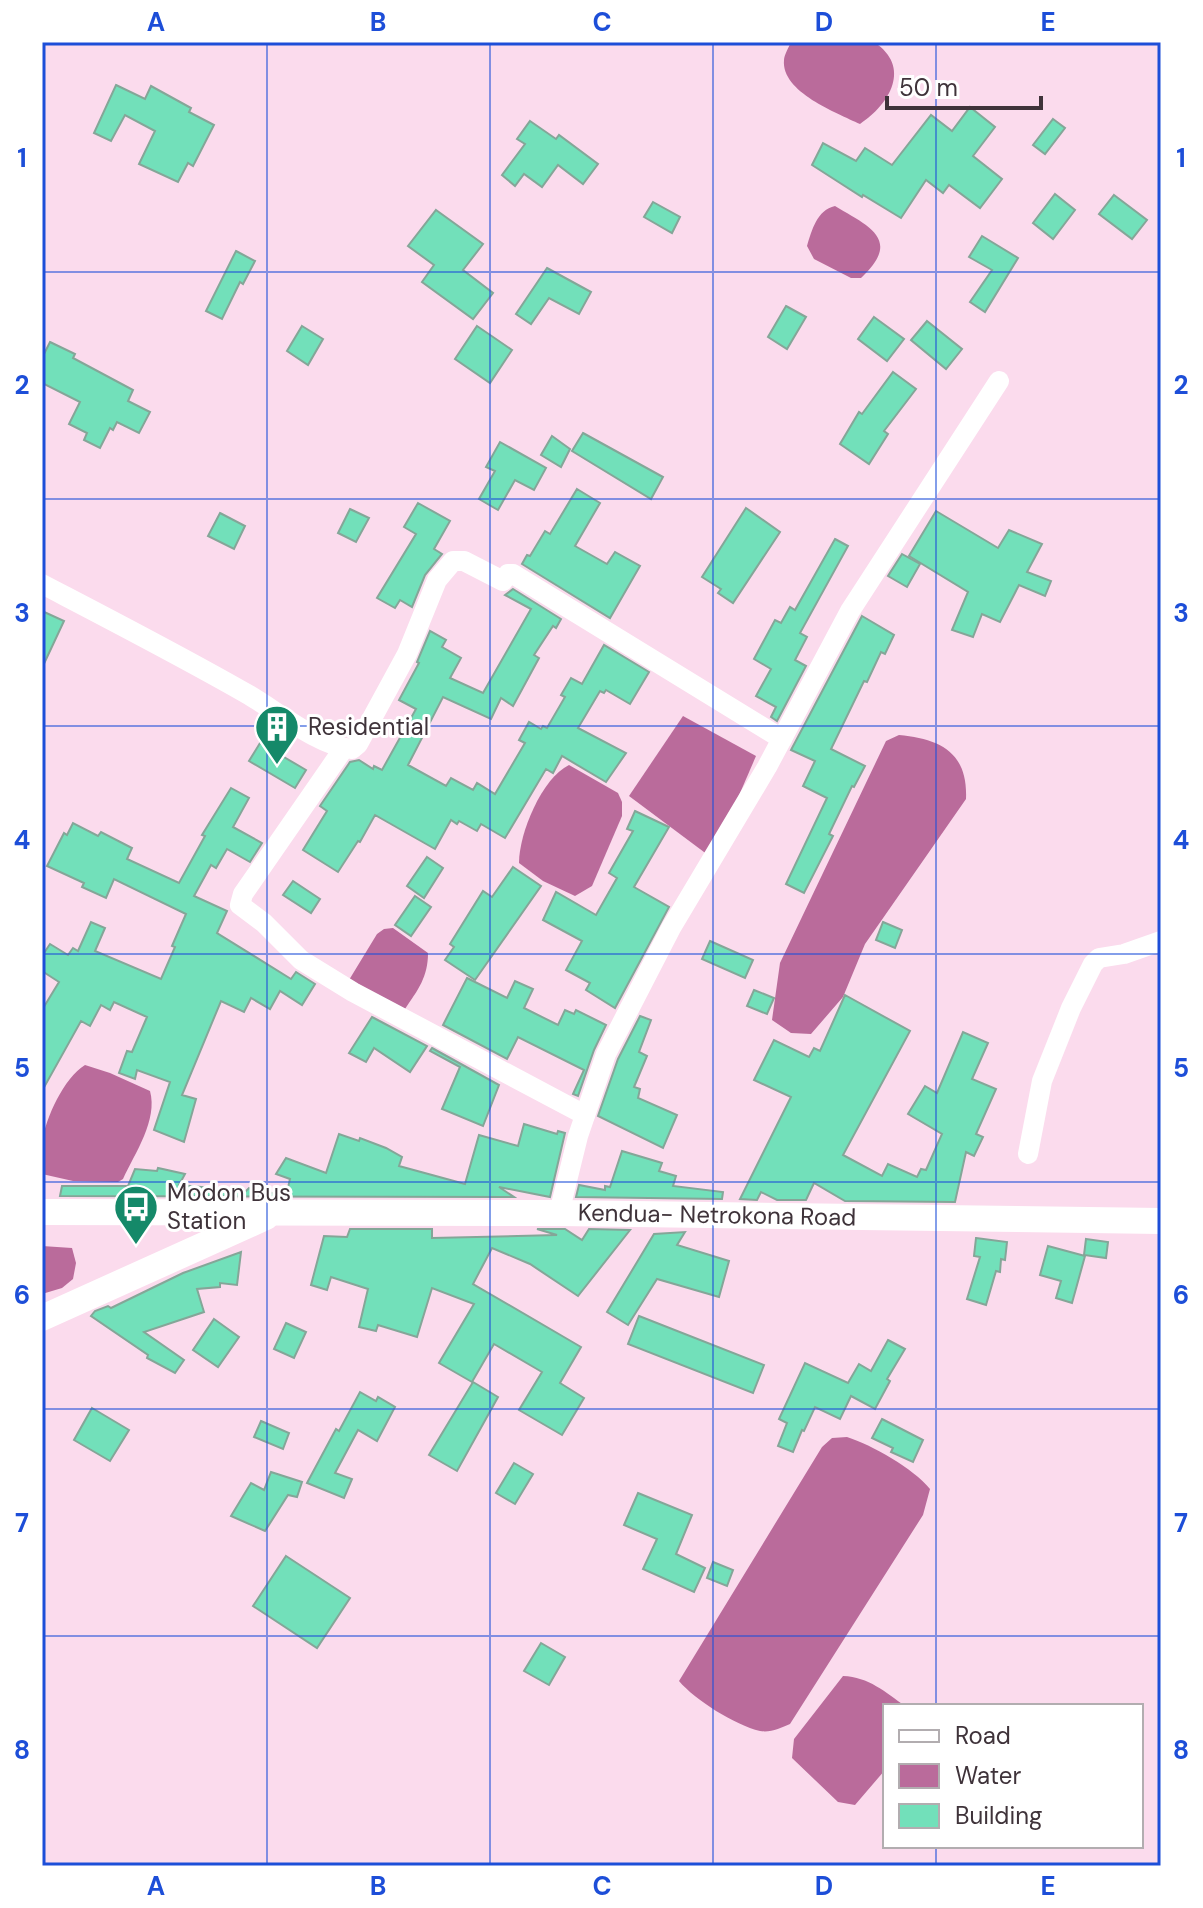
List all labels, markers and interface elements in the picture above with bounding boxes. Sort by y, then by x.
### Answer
text: A [147,5,165,39]
text: B [370,5,386,39]
text: C [592,5,612,39]
text: D [815,5,833,39]
text: E [1040,5,1056,39]
scale bar [887,60,1041,110]
text: 50 m [899,72,958,103]
text: 1 [17,141,27,175]
text: 1 [1176,141,1186,175]
text: 2 [14,368,30,402]
text: 2 [1173,368,1189,402]
text: 3 [14,596,30,630]
text: 3 [1173,596,1189,630]
building icon: Residential [253,703,301,766]
place label: Residential [308,711,429,742]
text: 4 [14,823,30,857]
text: 4 [1173,823,1189,857]
text: 5 [14,1051,30,1085]
text: 5 [1173,1051,1189,1085]
place label: Modon Bus Station [167,1177,291,1236]
bus stop icon: Modon Bus Station [112,1183,160,1246]
street label: Kendua- Netrokona Road [578,1197,856,1232]
text: 6 [14,1278,30,1312]
text: 6 [1173,1278,1189,1312]
text: 7 [15,1506,29,1540]
text: 7 [1174,1506,1188,1540]
legend [883,1704,1143,1848]
text: Road [955,1720,1011,1751]
text: 8 [14,1733,30,1767]
text: 8 [1173,1733,1189,1767]
text: Water [955,1760,1021,1791]
text: Building [955,1800,1042,1831]
text: A [147,1869,165,1903]
text: B [370,1869,386,1903]
text: C [592,1869,612,1903]
text: D [815,1869,833,1903]
text: E [1040,1869,1056,1903]

